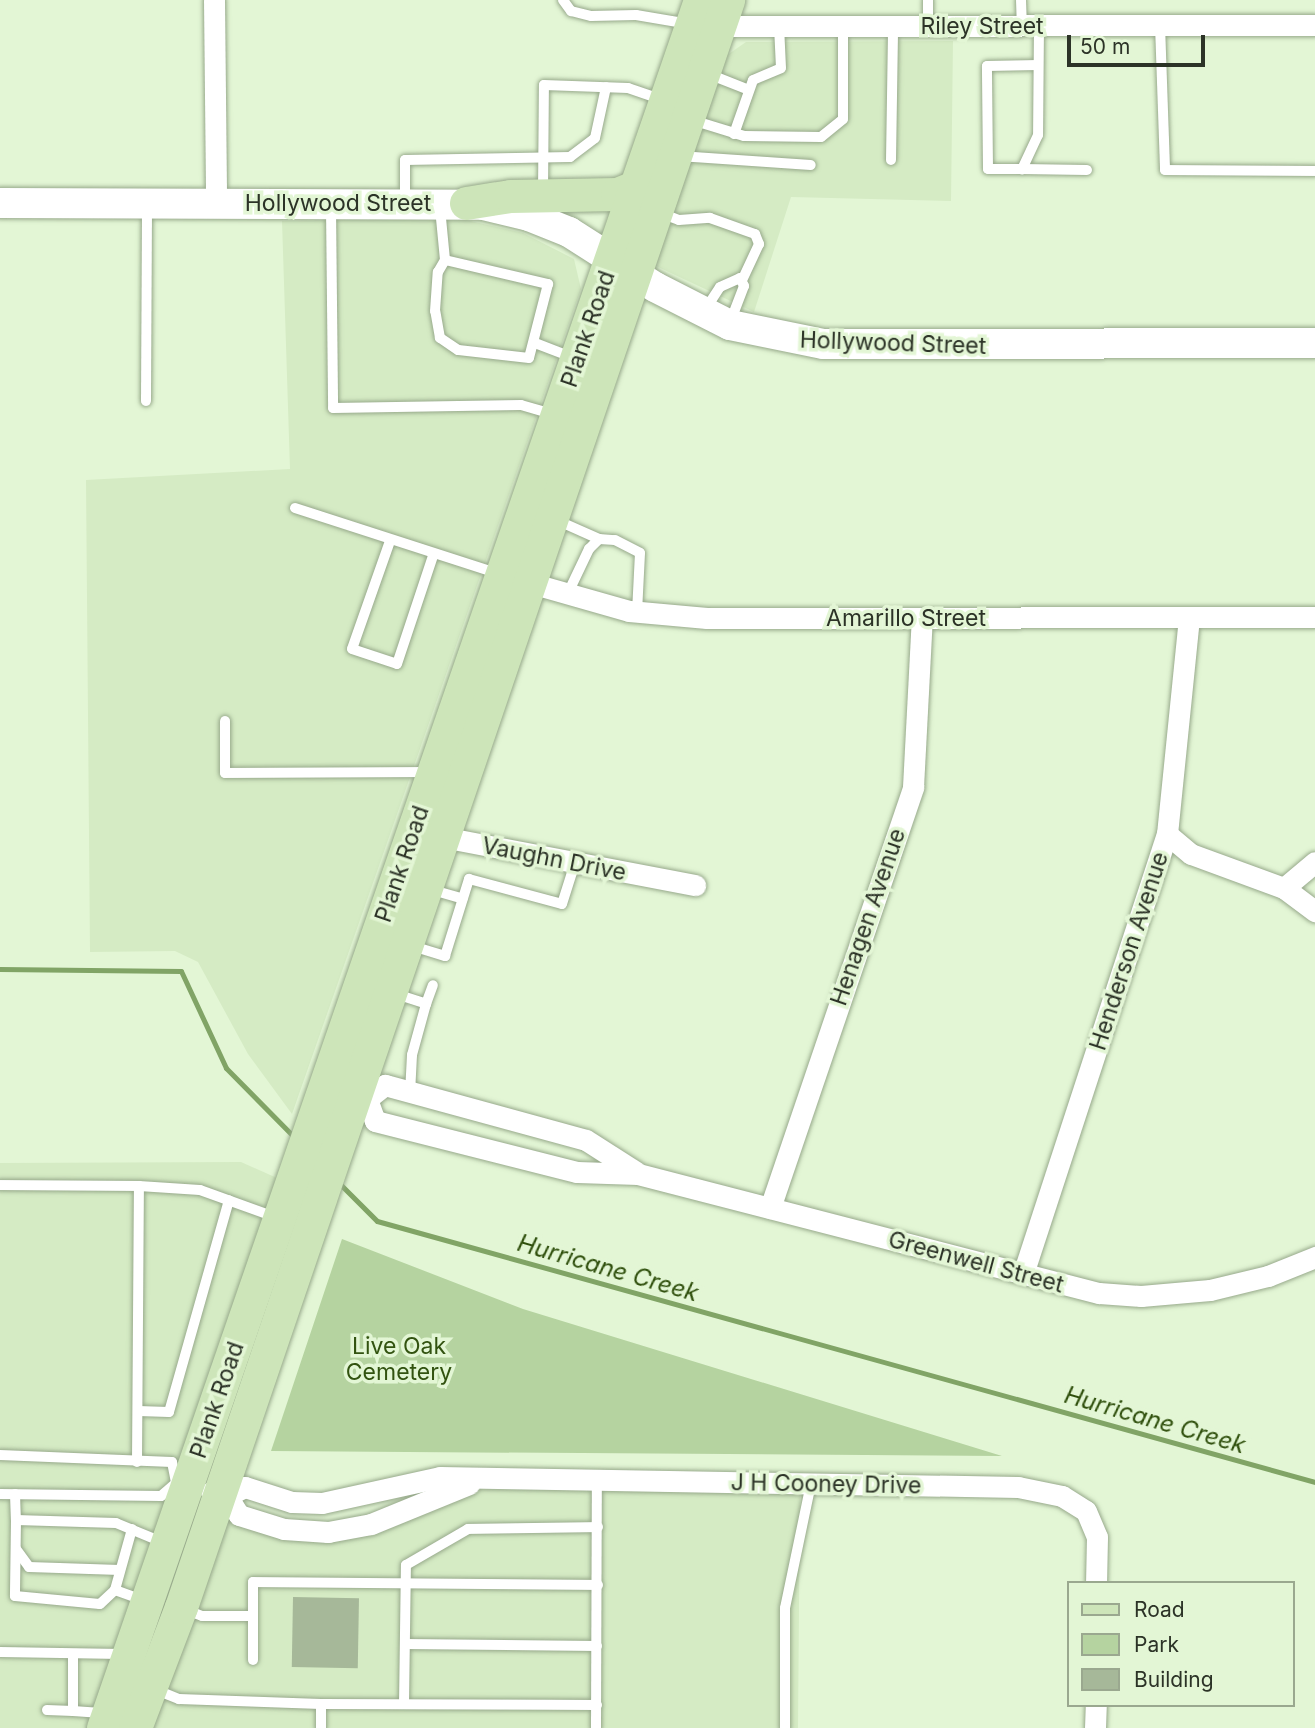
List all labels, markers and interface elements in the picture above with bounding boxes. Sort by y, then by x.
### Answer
street label: Riley Street [920,12,1044,40]
scale bar [1070,21,1208,65]
text: 50 m [1080,34,1130,59]
street label: Hollywood Street [245,189,431,217]
street label: Plank Road [555,267,621,391]
street label: Hollywood Street [799,326,987,360]
street label: Amarillo Street [826,604,986,632]
street label: Plank Road [369,802,435,926]
street label: Henagen Avenue [825,825,911,1009]
street label: Vaughn Drive [480,832,628,886]
street label: Henderson Avenue [1084,848,1174,1054]
street label: Greenwell Street [885,1225,1067,1299]
water label: Hurricane Creek [514,1228,702,1308]
park label: Live Oak Cemetery [346,1332,452,1386]
street label: Plank Road [184,1338,250,1462]
water label: Hurricane Creek [1061,1380,1249,1460]
street label: J H Cooney Drive [730,1469,922,1499]
legend [1066,1581,1294,1707]
text: Road [1134,1597,1185,1622]
text: Park [1134,1632,1179,1657]
text: Building [1134,1667,1214,1692]

